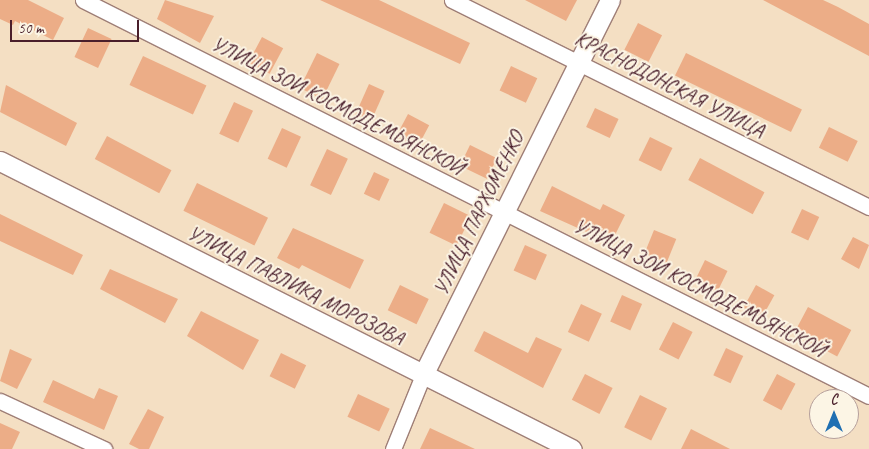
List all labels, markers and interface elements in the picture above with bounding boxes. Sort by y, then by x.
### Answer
scale bar [12,10,141,42]
text: 50 m [18,19,44,38]
street label: КРАСНОДОНСКАЯ УЛИЦА [572,26,768,142]
street label: УЛИЦА ЗОИ КОСМОДЕМЬЯНСКОЙ [207,30,469,180]
street label: УЛИЦА ПАРХОМЕНКО [427,127,529,299]
street label: УЛИЦА ЗОИ КОСМОДЕМЬЯНСКОЙ [569,212,831,362]
street label: УЛИЦА ПАВЛИКА МОРОЗОВА [184,219,408,351]
north arrow [809,389,859,439]
text: С [831,391,837,408]

